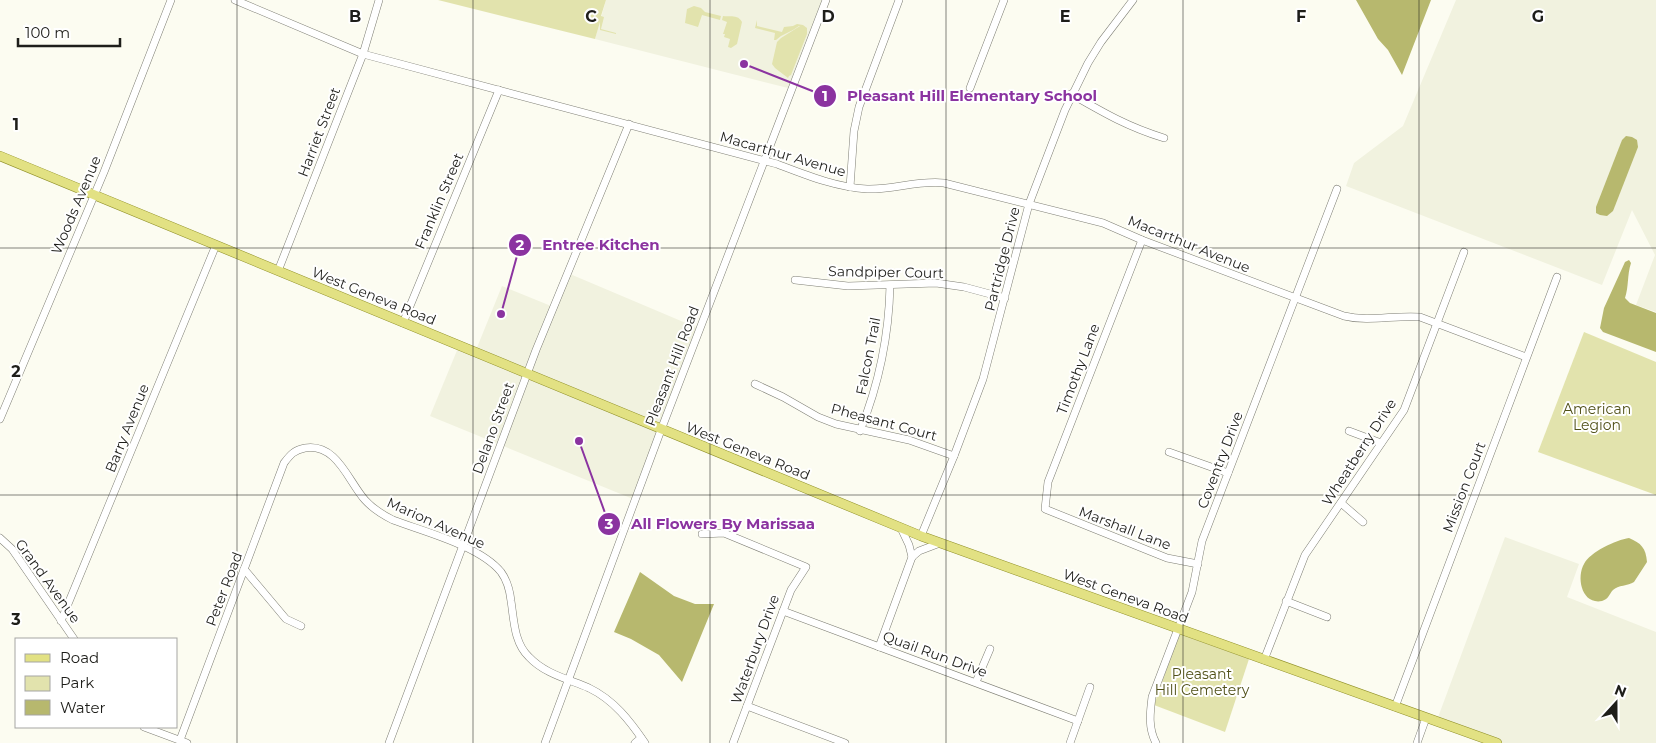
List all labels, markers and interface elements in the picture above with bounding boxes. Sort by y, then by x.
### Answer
text: B [349,7,361,26]
text: C [585,7,597,26]
text: D [821,7,835,26]
text: E [1060,7,1070,26]
text: F [1296,7,1306,26]
text: G [1532,7,1544,26]
scale bar [18,15,120,47]
text: 100 m [25,23,70,42]
callout: Pleasant Hill Elementary School [812,81,1107,111]
street label: Harriet Street [294,84,344,179]
text: 1 [822,86,828,105]
text: Pleasant Hill Elementary School [847,86,1097,105]
text: 1 [13,115,19,134]
street label: Macarthur Avenue [718,127,848,181]
street label: Franklin Street [411,150,468,252]
street label: Woods Avenue [47,153,105,257]
street label: Partridge Drive [980,205,1024,313]
street label: Macarthur Avenue [1125,211,1253,277]
callout: Entree Kitchen [507,230,670,260]
text: 2 [516,235,525,254]
text: Entree Kitchen [542,235,660,254]
street label: Sandpiper Court [828,262,944,282]
street label: West Geneva Road [309,263,439,329]
street label: Pleasant Hill Road [641,303,703,429]
street label: Falcon Trail [852,316,884,396]
street label: Timothy Lane [1052,321,1104,417]
text: 2 [11,362,21,381]
street label: Delano Street [468,379,518,476]
street label: Barry Avenue [101,381,153,475]
street label: Wheatberry Drive [1318,395,1400,509]
street label: Pheasant Court [829,399,939,445]
park label: American Legion [1563,400,1631,434]
street label: Coventry Drive [1193,409,1247,511]
street label: West Geneva Road [683,418,813,484]
street label: Mission Court [1438,439,1490,535]
street label: Marion Avenue [384,493,488,553]
street label: Marshall Lane [1076,502,1174,554]
callout: All Flowers By Marissaa [596,509,825,539]
text: 3 [604,514,614,533]
text: All Flowers By Marissaa [630,514,815,533]
street label: Grand Avenue [11,535,85,627]
street label: Peter Road [202,549,246,629]
street label: West Geneva Road [1061,565,1191,627]
street label: Waterbury Drive [727,592,783,706]
text: 3 [10,610,21,629]
street label: Quail Run Drive [880,627,990,681]
legend [15,638,178,728]
text: Road [60,648,99,667]
park label: Pleasant Hill Cemetery [1155,665,1250,699]
text: Park [60,673,94,692]
north arrow [1591,678,1641,728]
text: N [1612,680,1629,701]
text: Water [60,698,106,717]

